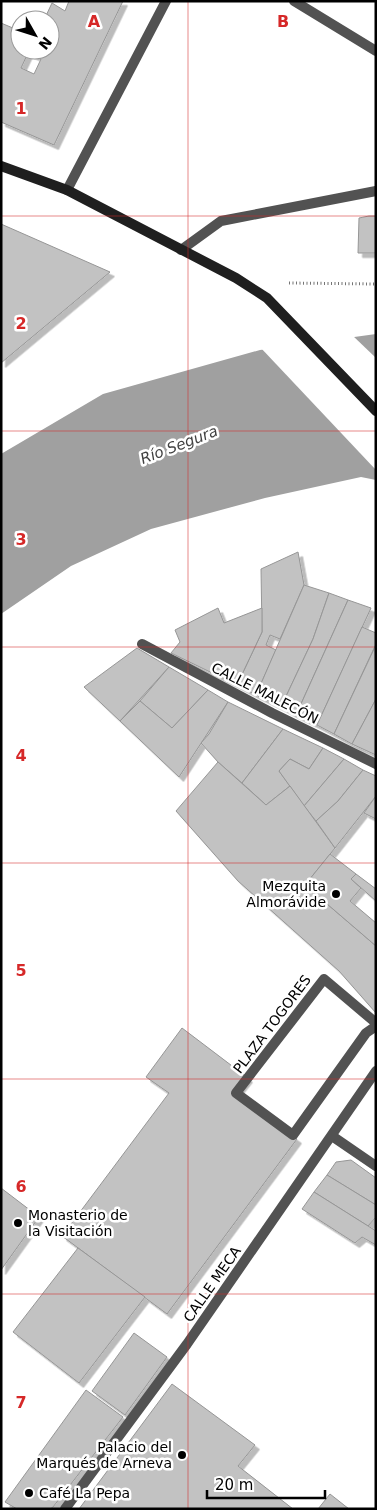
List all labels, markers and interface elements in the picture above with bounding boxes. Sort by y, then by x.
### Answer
north arrow [10,10,60,60]
text: A [88,12,101,31]
text: B [277,12,289,31]
text: N [35,34,55,53]
text: 1 [15,99,27,118]
text: 2 [15,314,27,333]
water label: Río Segura [138,422,220,468]
text: 3 [15,530,27,549]
street label: CALLE MALECÓN [209,658,322,727]
text: 4 [15,746,27,765]
place label: Mezquita Almorávide [246,878,326,910]
marker: Mezquita Almorávide [330,888,342,900]
text: 5 [15,961,27,980]
street label: PLAZA TOGORES [230,972,314,1076]
text: 6 [15,1177,27,1196]
place label: Monasterio de la Visitación [28,1207,128,1239]
marker: Monasterio de la Visitación [12,1217,24,1229]
street label: CALLE MECA [180,1243,244,1325]
text: 7 [15,1393,27,1412]
place label: Palacio del Marqués de Arneva [36,1439,172,1471]
marker: Palacio del Marqués de Arneva [176,1449,188,1461]
scale bar [207,1468,324,1500]
text: 20 m [215,1476,253,1494]
place label: Café La Pepa [39,1485,130,1501]
marker: Café La Pepa [23,1487,35,1499]

